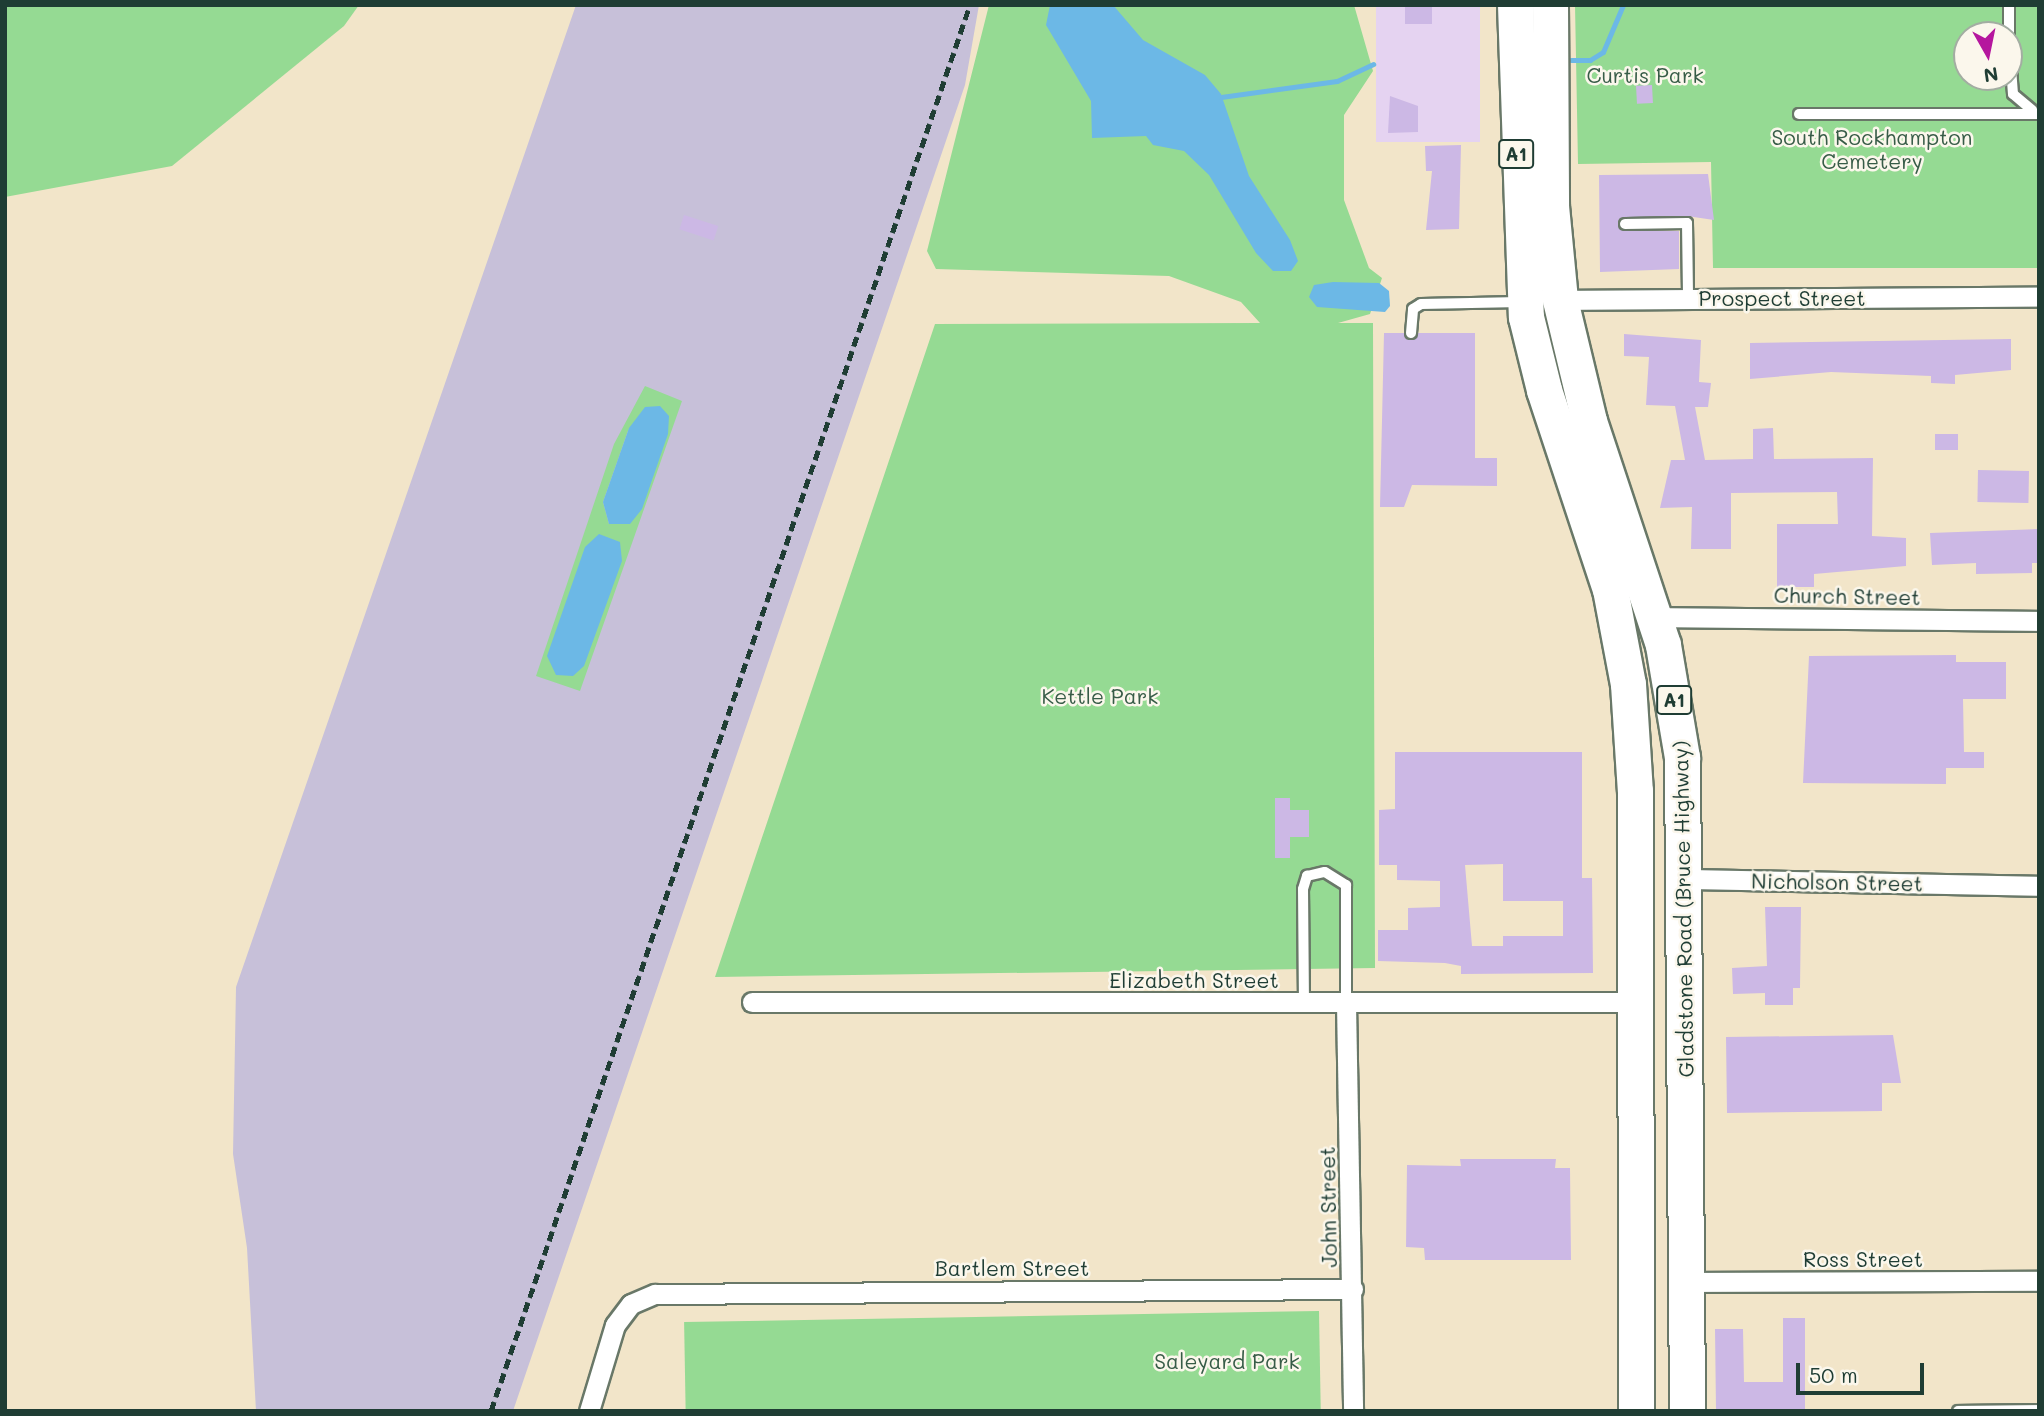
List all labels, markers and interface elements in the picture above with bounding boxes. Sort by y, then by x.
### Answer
north arrow [1953,21,2023,91]
park label: Curtis Park [1586,62,1704,88]
text: N [1982,62,2000,89]
park label: South Rockhampton Cemetery [1772,124,1972,174]
road number: A1 [1497,138,1535,170]
street label: Prospect Street [1698,285,1866,311]
street label: Church Street [1773,582,1921,610]
park label: Kettle Park [1042,683,1158,709]
road number: A1 [1655,684,1693,716]
street label: Gladstone Road (Bruce Highway) [1667,740,1699,1078]
street label: Nicholson Street [1751,868,1923,896]
street label: Elizabeth Street [1109,967,1279,993]
street label: John Street [1314,1146,1342,1268]
street label: Ross Street [1803,1246,1923,1272]
street label: Bartlem Street [935,1255,1089,1281]
park label: Saleyard Park [1154,1348,1300,1374]
scale bar [1799,1350,1927,1394]
text: 50 m [1809,1361,1858,1388]

